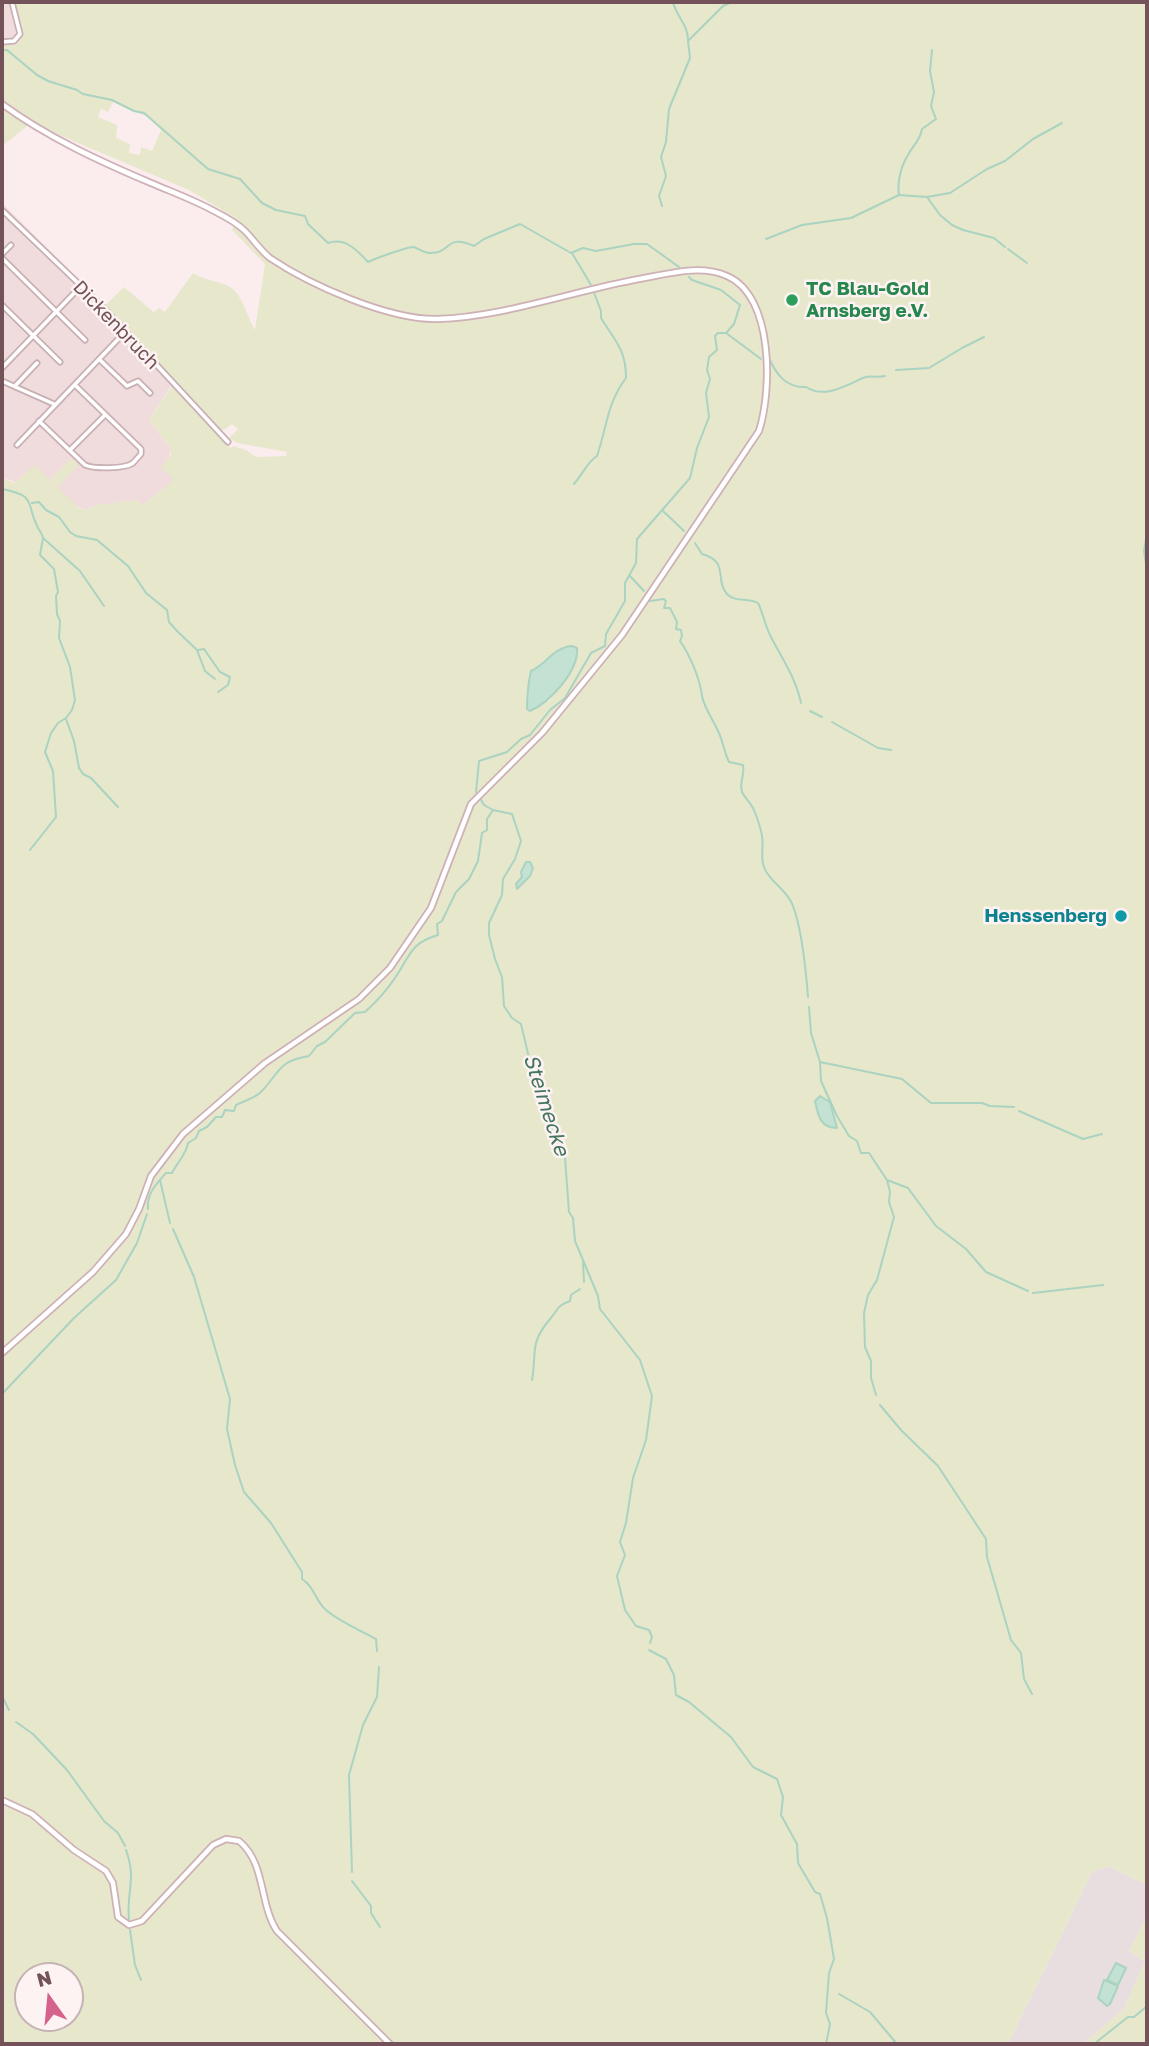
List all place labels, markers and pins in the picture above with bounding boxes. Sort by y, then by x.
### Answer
place label: TC Blau-Gold Arnsberg e.V. [806,278,929,322]
marker: TC Blau-Gold Arnsberg e.V. [784,292,800,308]
place label: Henssenberg [984,905,1107,927]
marker: Henssenberg [1113,908,1129,924]

